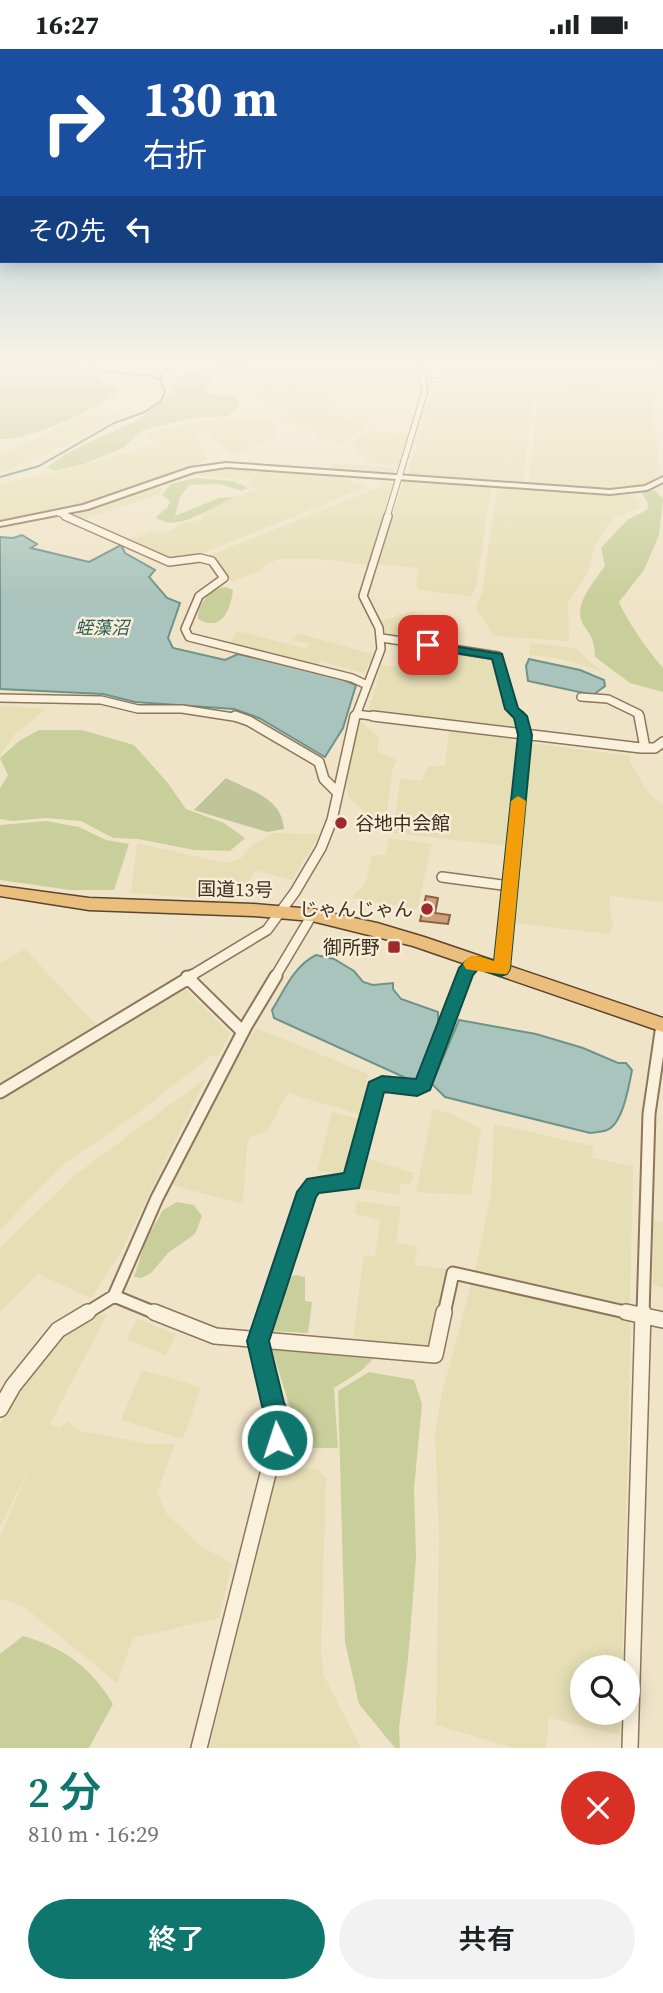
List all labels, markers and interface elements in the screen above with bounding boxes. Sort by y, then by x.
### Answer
text: 16:27 [35,7,99,43]
text: 130 m [143,65,278,132]
icon: right [28,77,119,168]
text: 右折 [143,133,207,177]
icon: left [120,210,158,248]
text: その先 [28,213,106,249]
water label: 蛭藻沼 [75,615,132,640]
pin [398,615,458,675]
icon: arrive [409,626,447,664]
place label: 谷地中会館 [355,810,450,836]
marker: 谷地中会館 [333,815,349,831]
street label: 国道13号 [197,875,273,903]
place label: じゃんじゃん [299,896,413,922]
marker: じゃんじゃん [419,901,435,917]
place label: 御所野 [323,934,380,960]
marker: 御所野 [386,939,402,955]
position arrow [240,1403,314,1477]
map controls [570,1655,640,1725]
button: search [570,1655,640,1725]
text: 2 分 [28,1763,101,1821]
button: close [561,1771,635,1845]
text: 810 m · 16:29 [28,1818,159,1850]
button: 終了 [28,1899,325,1979]
button: 共有 [339,1899,635,1979]

